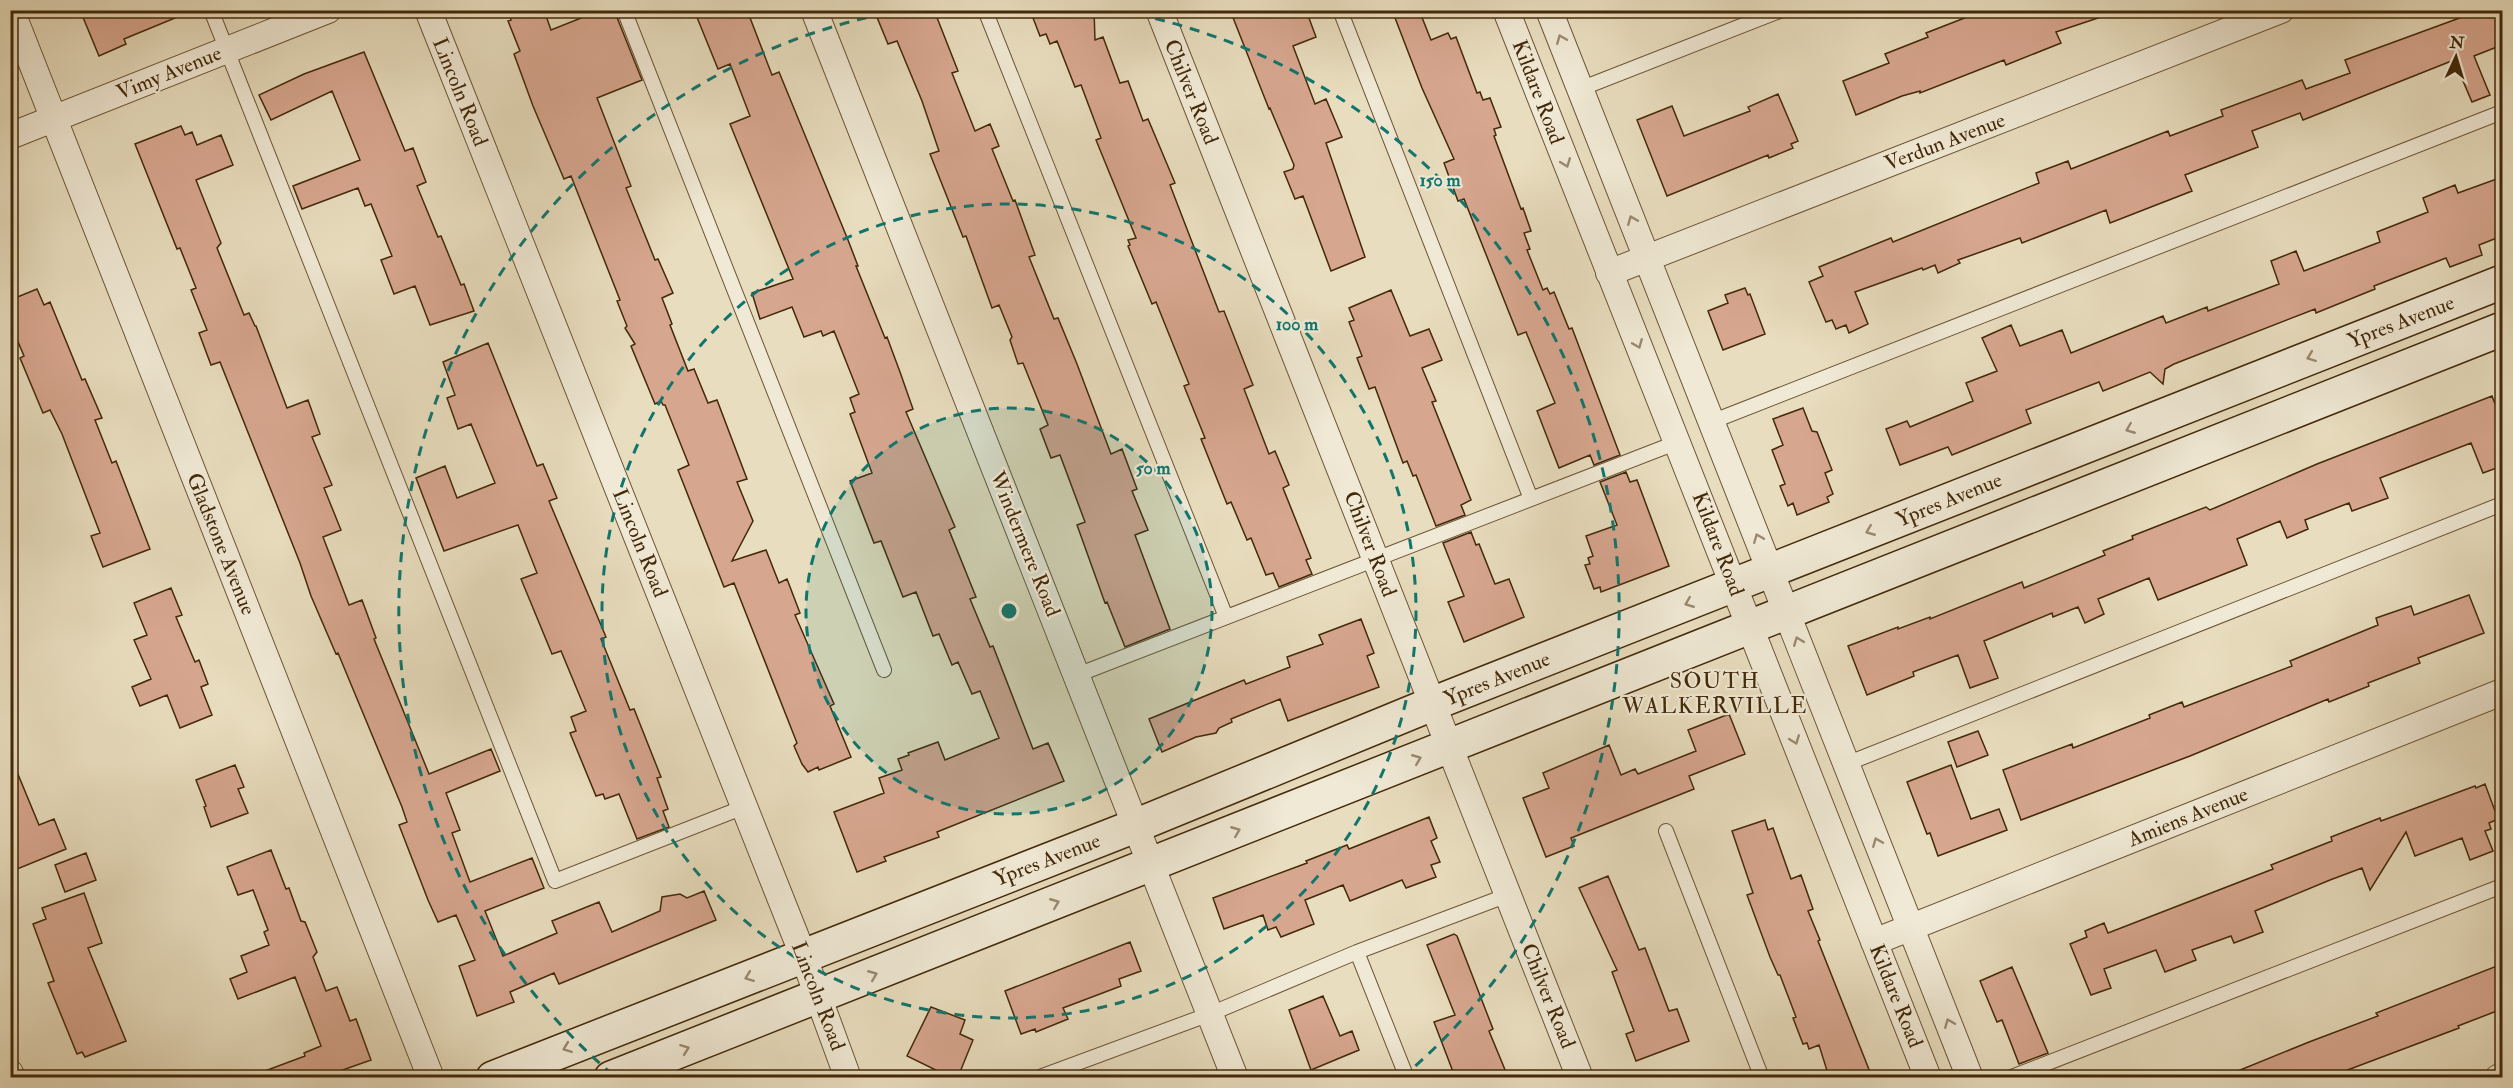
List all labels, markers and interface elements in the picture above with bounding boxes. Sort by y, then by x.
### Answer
north arrow [2426,27,2486,87]
text: N [2448,32,2465,54]
street label: Lincoln Road [426,34,494,151]
one-way arrow [1555,34,1568,45]
street label: Chilver Road [1158,35,1225,149]
street label: Kildare Road [1506,36,1570,149]
street label: Vimy Avenue [113,40,226,106]
street label: Verdun Avenue [1881,107,2009,177]
one-way arrow [1559,157,1571,168]
text: 150 m [1419,169,1462,192]
one-way arrow [1627,215,1639,226]
street label: Ypres Avenue [2344,289,2458,355]
text: 100 m [1276,313,1319,336]
one-way arrow [1631,338,1643,349]
one-way arrow [2307,350,2318,362]
one-way arrow [2125,422,2136,434]
text: 50 m [1136,457,1171,480]
street label: Windermere Road [983,466,1067,621]
street label: Ypres Avenue [1892,466,2006,534]
street label: Gladstone Avenue [180,469,262,619]
street label: Lincoln Road [606,485,674,602]
street label: Chilver Road [1337,487,1403,601]
street label: Kildare Road [1686,488,1750,601]
one-way arrow [1866,524,1877,536]
one-way arrow [1752,534,1765,544]
one-way arrow [1684,596,1695,608]
centre of rings [999,601,1019,621]
one-way arrow [1793,636,1805,647]
street label: Ypres Avenue [1440,645,1554,713]
district label: SOUTH WALKERVILLE [1621,667,1808,720]
one-way arrow [1788,734,1800,745]
one-way arrow [1411,754,1422,766]
street label: Amiens Avenue [2123,781,2252,854]
one-way arrow [1230,826,1241,838]
street label: Ypres Avenue [990,827,1104,893]
one-way arrow [1872,837,1884,848]
one-way arrow [1048,898,1059,910]
street label: Lincoln Road [785,938,851,1055]
street label: Chilver Road [1515,939,1582,1053]
street label: Kildare Road [1863,940,1929,1052]
one-way arrow [868,969,878,982]
one-way arrow [744,970,755,982]
one-way arrow [1944,1018,1956,1029]
one-way arrow [563,1041,574,1053]
one-way arrow [680,1043,690,1056]

